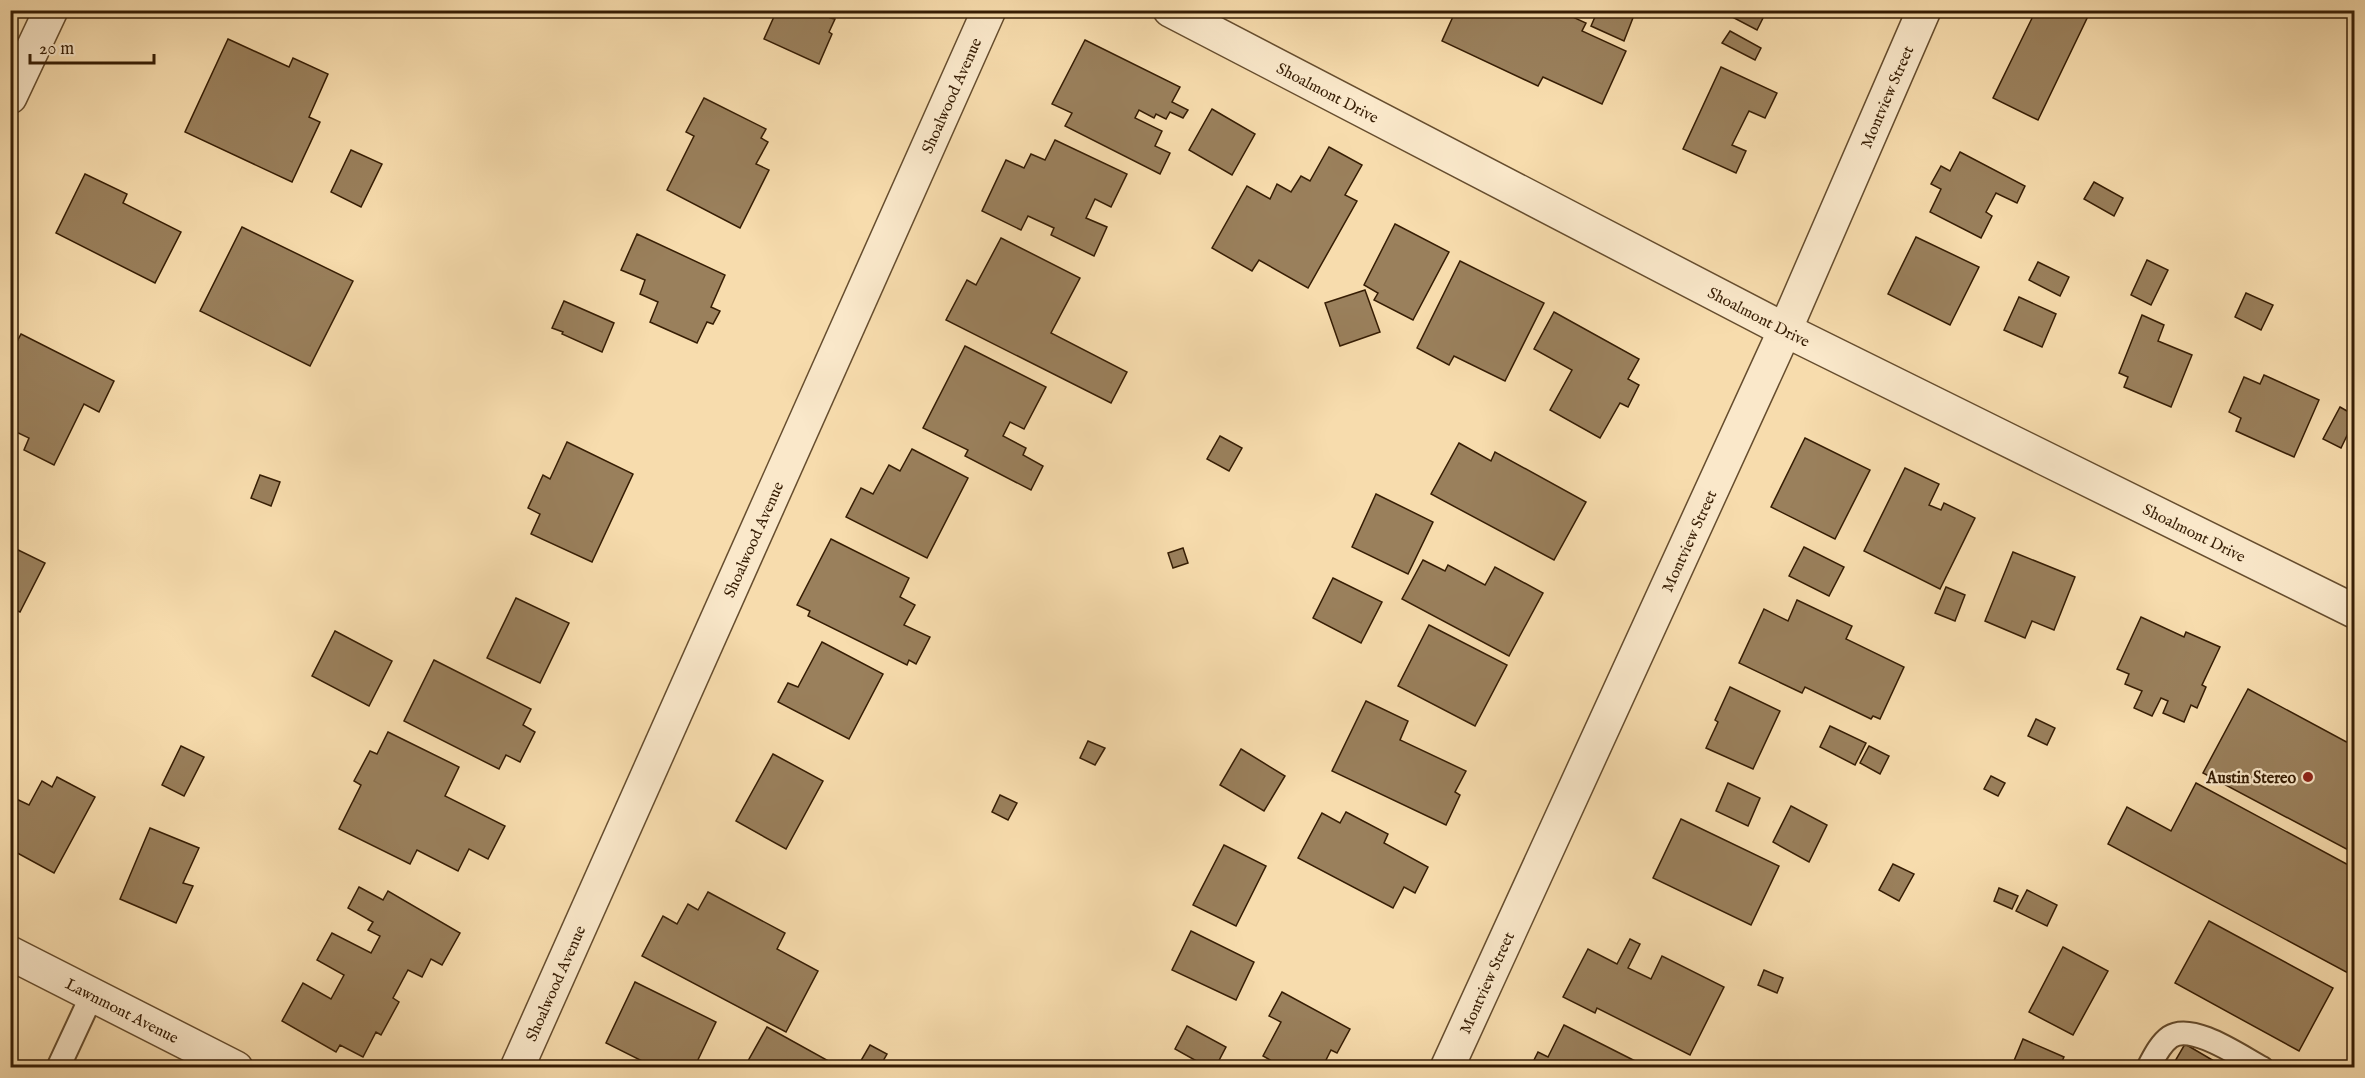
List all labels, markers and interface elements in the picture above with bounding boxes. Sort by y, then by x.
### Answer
scale bar [30,27,154,65]
street label: Shoalwood Avenue [918,35,987,157]
text: 20 m [39,38,74,61]
street label: Montview Street [1857,43,1919,152]
street label: Shoalmont Drive [1273,59,1381,129]
street label: Shoalmont Drive [1704,283,1813,353]
street label: Shoalwood Avenue [720,479,789,601]
street label: Montview Street [1658,487,1723,596]
street label: Shoalmont Drive [2139,500,2248,568]
place label: Austin Stereo [2206,769,2296,789]
marker: Austin Stereo [2301,770,2315,784]
street label: Shoalwood Avenue [522,923,591,1045]
street label: Montview Street [1456,929,1520,1037]
street label: Lawnmont Avenue [61,975,181,1049]

